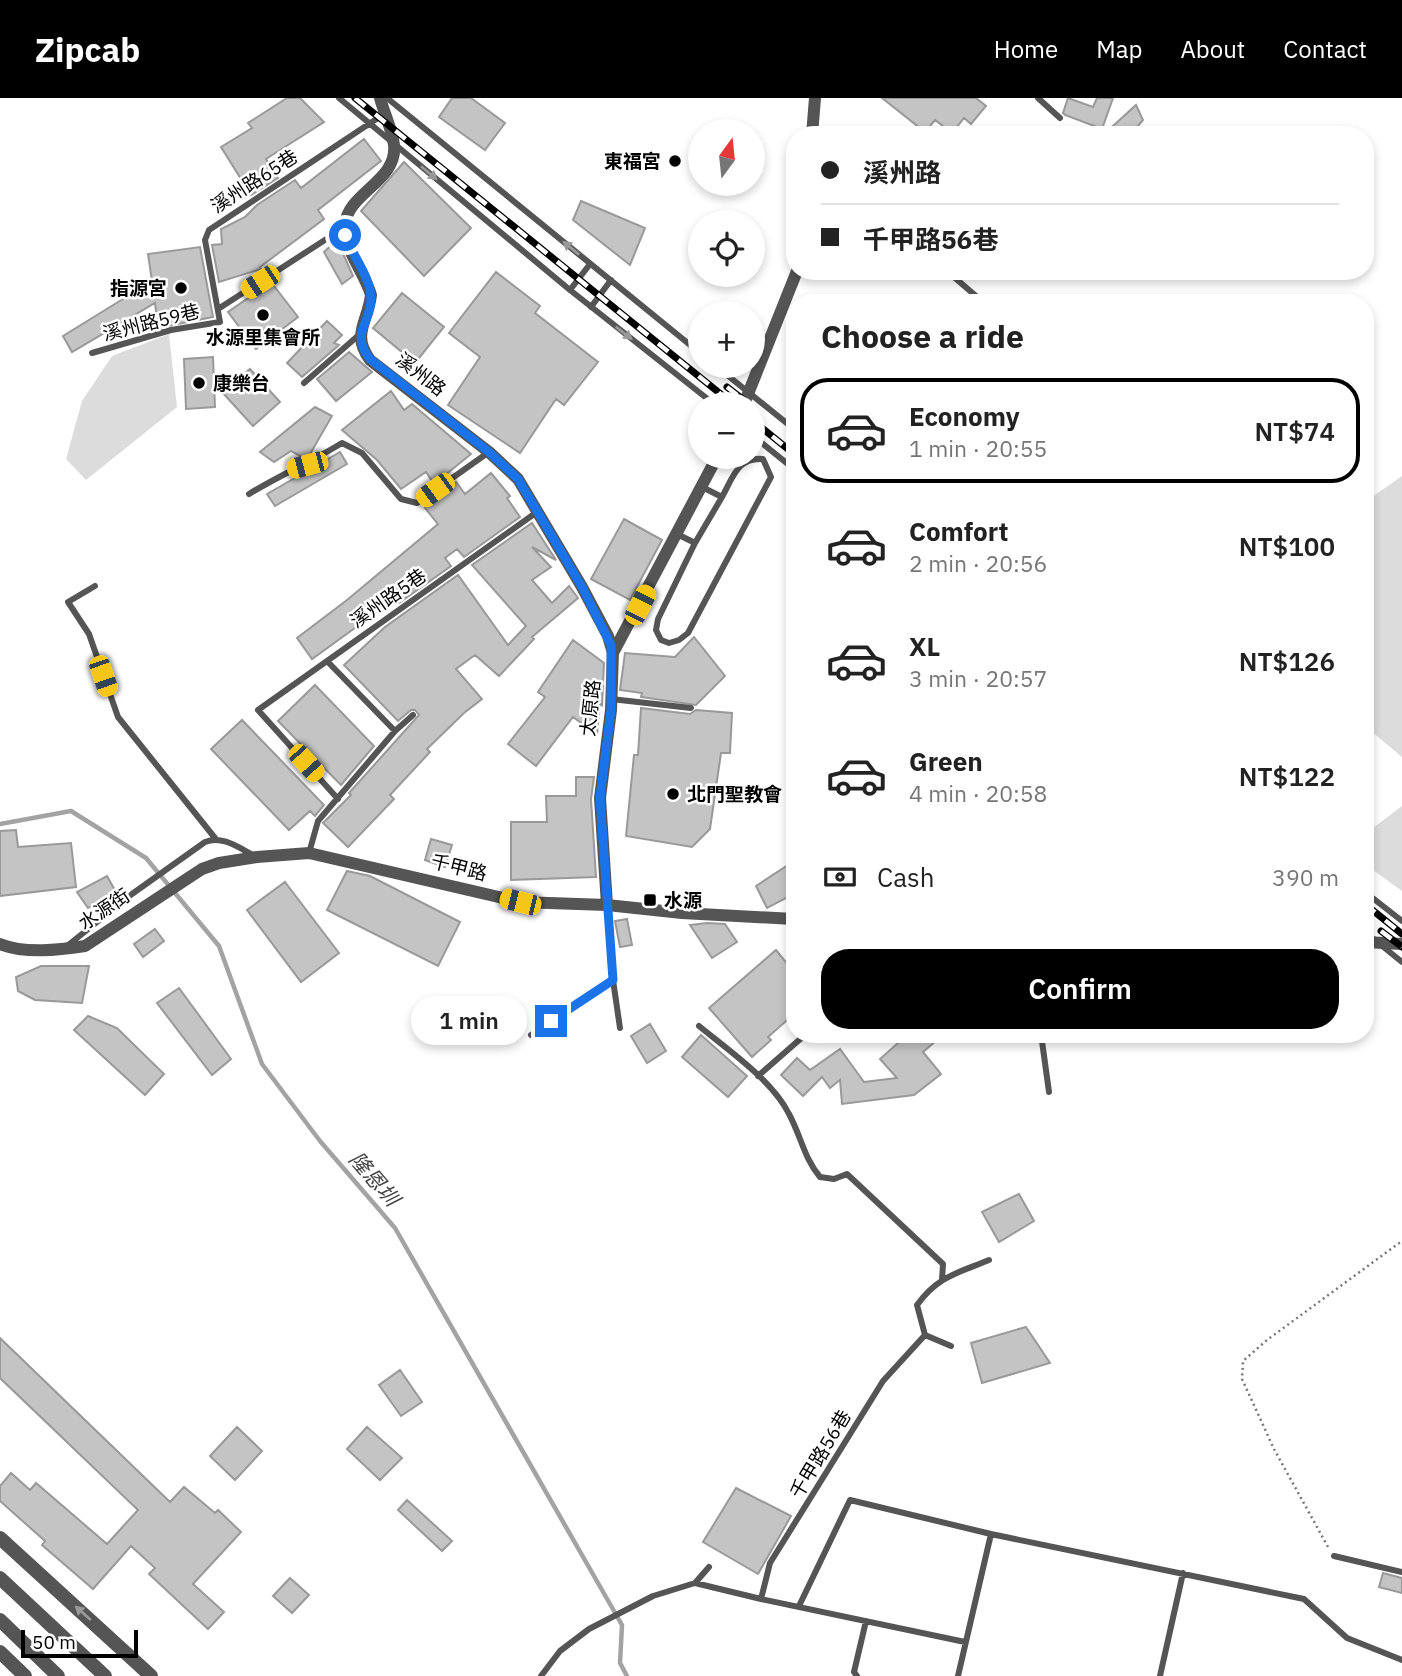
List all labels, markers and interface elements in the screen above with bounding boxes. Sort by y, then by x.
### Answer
text: Zipcab [35,28,140,71]
text: Home [994,33,1058,65]
text: Map [1096,33,1142,65]
text: About [1180,33,1245,65]
text: Contact [1283,33,1367,65]
north arrow [688,119,765,196]
map controls [688,119,765,469]
street label: 溪州路65巷 [206,144,302,218]
place label: 東福宮 [604,149,661,173]
marker: 東福宮 [667,153,683,169]
text: 溪州路 [863,155,941,189]
one-way arrow [420,165,437,180]
button: locate [688,210,765,287]
route start [329,219,361,251]
text: 千甲路56巷 [863,222,998,256]
one-way arrow [562,241,579,256]
car [237,262,284,302]
place label: 指源宮 [110,276,167,300]
marker: 指源宮 [173,280,189,296]
street label: 溪州路59巷 [100,298,202,346]
button: + [688,301,765,378]
marker: 水源里集會所 [255,307,271,323]
text: Choose a ride [821,315,1024,357]
place label: 水源里集會所 [206,325,320,349]
one-way arrow [615,325,632,340]
street label: 溪州路 [391,347,451,401]
place label: 康樂台 [213,371,270,395]
marker: 康樂台 [191,375,207,391]
button: − [688,392,765,469]
icon: car [825,399,888,462]
text: Economy [909,399,1020,433]
text: NT$74 [1254,414,1335,448]
text: 1 min · 20:55 [909,433,1047,463]
car [284,449,331,481]
car [412,469,459,511]
icon: car [825,514,888,577]
text: Comfort [909,514,1008,548]
text: NT$100 [1239,529,1335,563]
text: 2 min · 20:56 [909,548,1047,578]
street label: 溪州路5巷 [345,563,431,633]
car [622,582,659,628]
icon: car [825,629,888,692]
text: XL [909,629,940,663]
text: NT$126 [1239,644,1335,678]
car [87,653,120,699]
text: 3 min · 20:57 [909,663,1047,693]
street label: 太原路 [575,678,605,738]
car [285,740,328,786]
icon: car [825,744,888,807]
text: Green [909,744,983,778]
text: NT$122 [1239,759,1335,793]
text: 4 min · 20:58 [909,778,1047,808]
place label: 北門聖教會 [687,782,782,806]
marker: 北門聖教會 [665,786,681,802]
street label: 千甲路 [428,848,490,886]
icon: cash [821,858,859,896]
text: Cash [877,860,934,894]
text: 390 m [1272,862,1339,892]
street label: 水源街 [74,883,134,935]
car [498,887,543,917]
place label: 水源 [664,888,702,912]
marker: 水源 [642,892,658,908]
button: Confirm [821,949,1339,1029]
callout: 1 min [411,996,526,1046]
text: 1 min [439,1005,499,1035]
route end [535,1005,567,1037]
water label: 隆恩圳 [344,1145,408,1214]
street label: 千甲路56巷 [784,1405,856,1503]
one-way arrow [75,1606,92,1622]
scale bar [21,1627,138,1659]
text: 50 m [32,1630,76,1654]

